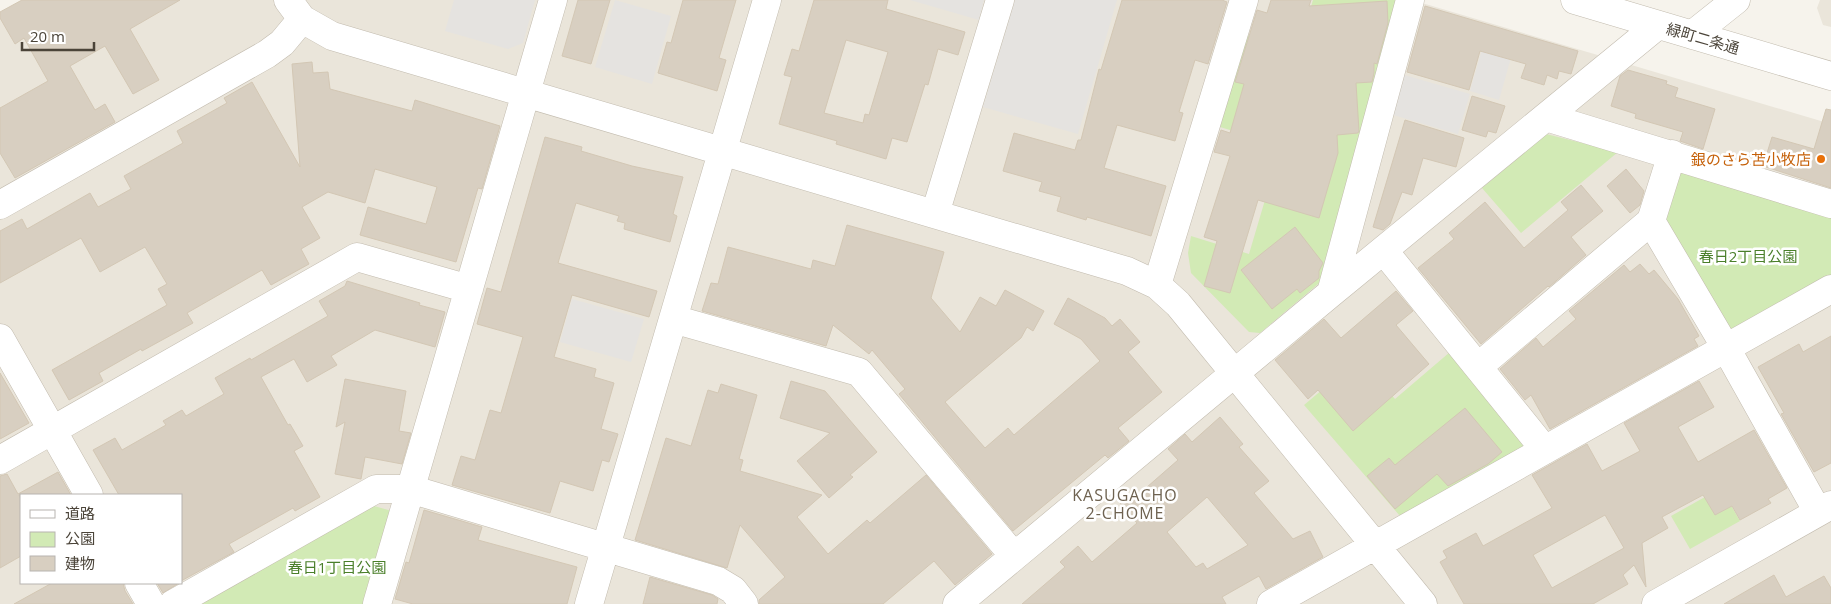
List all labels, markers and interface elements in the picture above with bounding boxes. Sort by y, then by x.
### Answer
street label: 緑町二条通 [1664,18,1742,58]
scale bar [22,20,95,52]
text: 20 m [30,26,65,46]
place label: 銀のさら苫小牧店 [1691,149,1811,169]
marker: 銀のさら苫小牧店 [1815,153,1827,165]
park label: 春日2丁目公園 [1699,246,1797,266]
district label: KASUGACHO 2-CHOME [1072,484,1178,524]
legend [20,494,182,584]
text: 道路 [65,503,95,523]
text: 公園 [65,528,95,548]
text: 建物 [65,553,95,573]
park label: 春日1丁目公園 [288,557,386,577]

